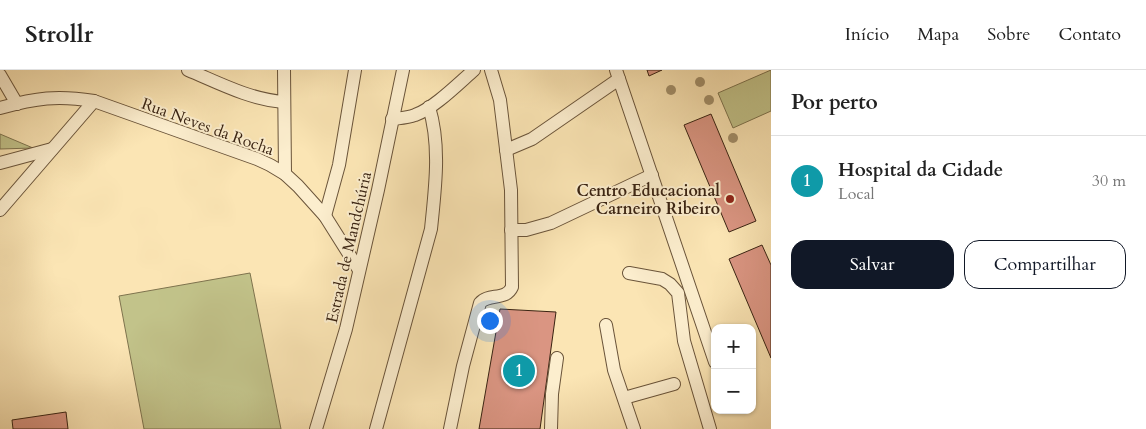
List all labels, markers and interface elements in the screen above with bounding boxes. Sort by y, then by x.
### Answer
text: Strollr [25,18,93,51]
text: Início [845,22,889,47]
text: Mapa [917,22,959,47]
text: Sobre [987,22,1030,47]
text: Contato [1058,22,1121,47]
text: Por perto [791,88,878,117]
street label: Rua Neves da Rocha [138,93,277,161]
text: Hospital da Cidade [838,157,1003,183]
street label: Estrada de Mandchúria [321,169,377,325]
text: 1 [803,170,811,192]
text: 30 m [1092,170,1126,192]
place label: Centro Educacional Carneiro Ribeiro [577,180,720,220]
text: Local [838,183,875,205]
marker: Centro Educacional Carneiro Ribeiro [724,193,736,205]
button: Salvar [791,240,954,289]
button: Compartilhar [964,240,1126,289]
your location [477,308,503,334]
map controls [711,324,756,414]
button: + [711,324,756,369]
pin: 1 [503,352,535,390]
button: − [711,369,756,414]

